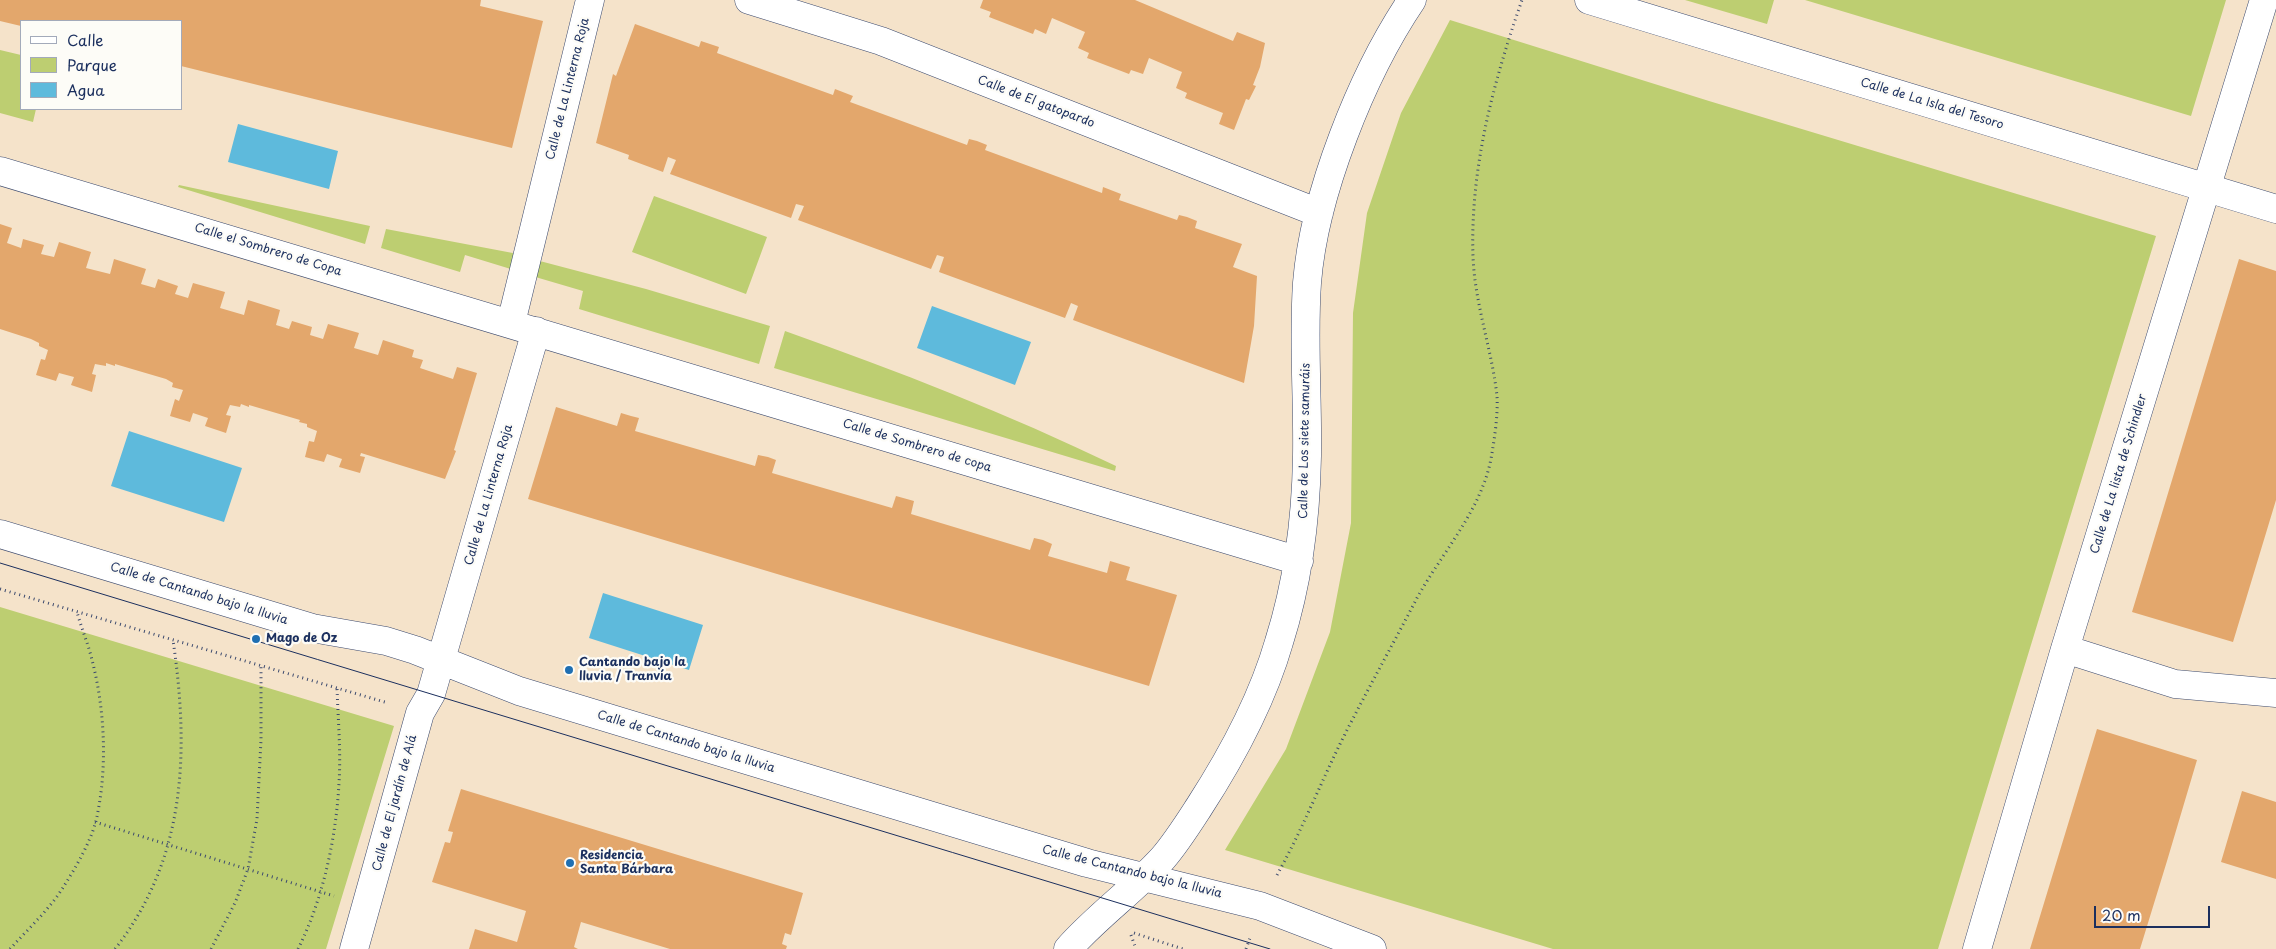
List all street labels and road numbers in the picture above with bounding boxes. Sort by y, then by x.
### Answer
street label: Calle de La Linterna Roja [543,16,593,162]
street label: Calle de El gatopardo [975,73,1097,131]
street label: Calle de La Isla del Tesoro [1859,75,2005,133]
street label: Calle el Sombrero de Copa [193,221,343,279]
street label: Calle de Los siete samuráis [1296,363,1314,519]
street label: Calle de La lista de Schindler [2088,392,2150,556]
street label: Calle de Sombrero de copa [841,416,993,476]
street label: Calle de La Linterna Roja [462,423,516,567]
street label: Calle de Cantando bajo la lluvia [108,560,290,628]
street label: Calle de Cantando bajo la lluvia [595,708,777,776]
street label: Calle de El jardín de Alá [370,733,420,873]
street label: Calle de Cantando bajo la lluvia [1041,843,1223,901]

